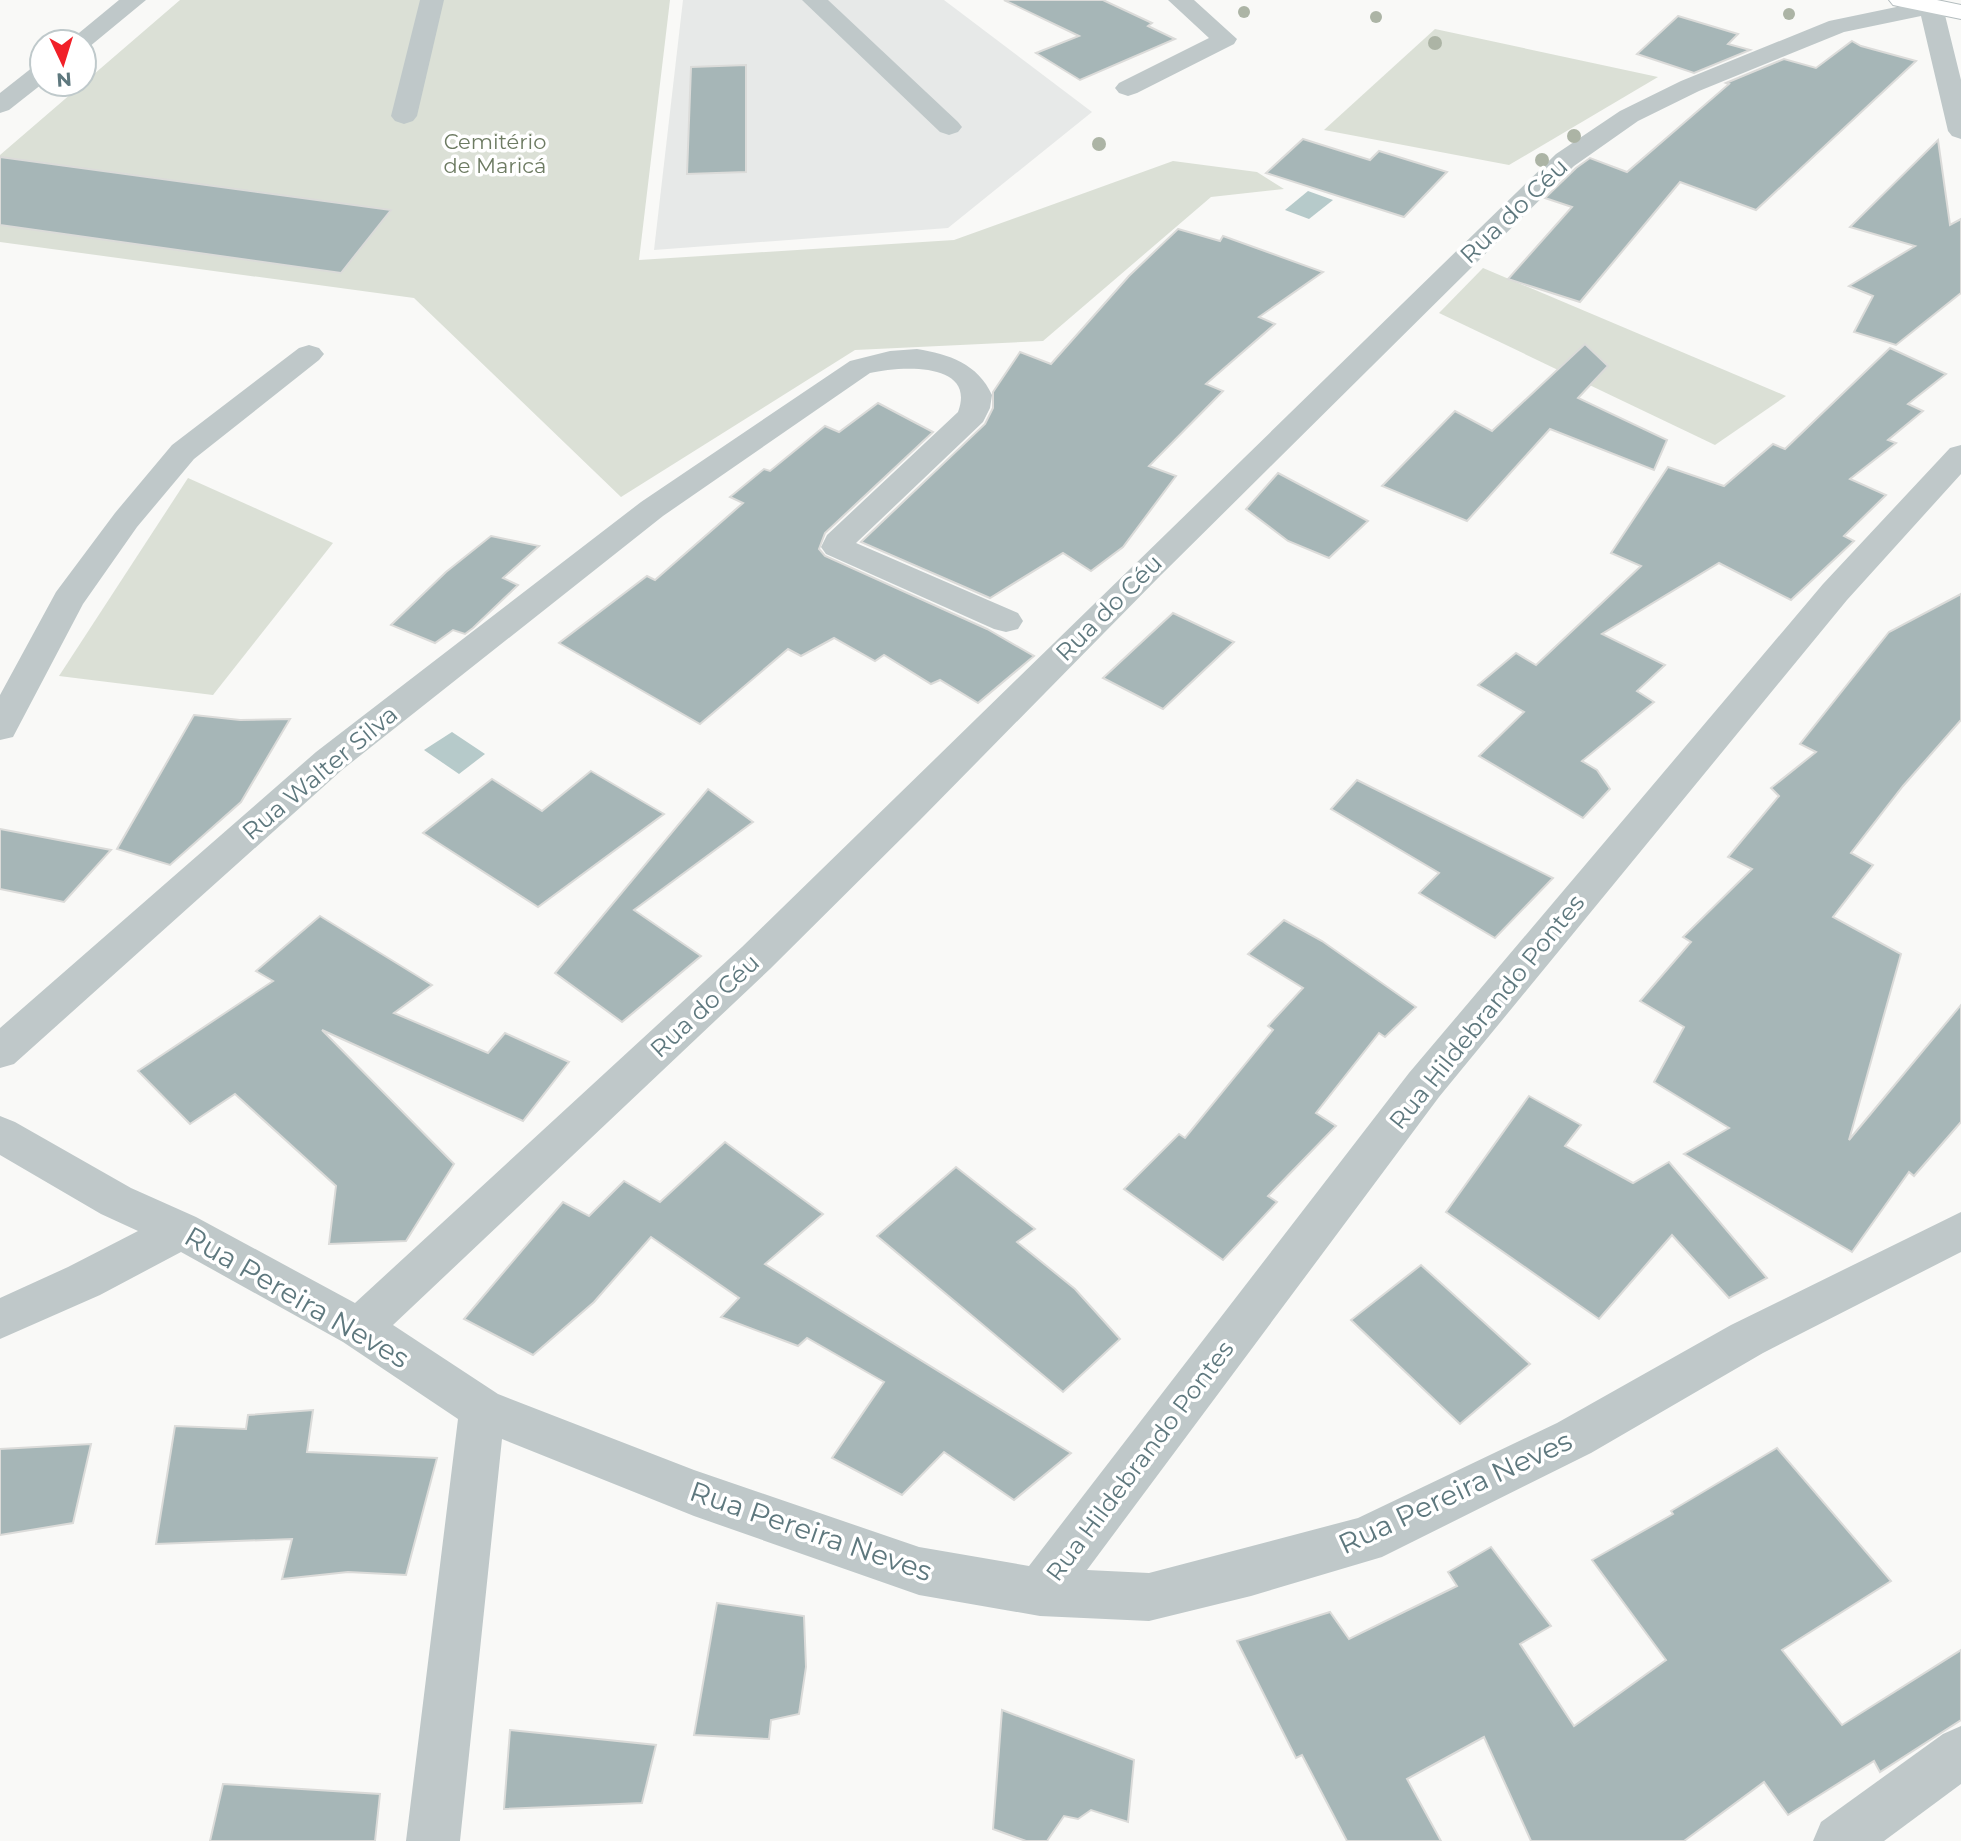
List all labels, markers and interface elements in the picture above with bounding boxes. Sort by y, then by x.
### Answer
north arrow [28,28,98,98]
text: N [56,67,73,91]
park label: Cemitério de Maricá [444,129,547,178]
street label: Rua do Céu [1454,152,1574,269]
street label: Rua do Céu [1049,548,1168,667]
street label: Rua Walter Silva [236,699,403,846]
street label: Rua Hildebrando Pontes [1383,888,1590,1135]
street label: Rua do Céu [644,948,765,1064]
street label: Rua Pereira Neves [179,1219,415,1375]
street label: Rua Hildebrando Pontes [1040,1335,1240,1587]
street label: Rua Pereira Neves [1333,1423,1577,1561]
street label: Rua Pereira Neves [686,1474,936,1588]

